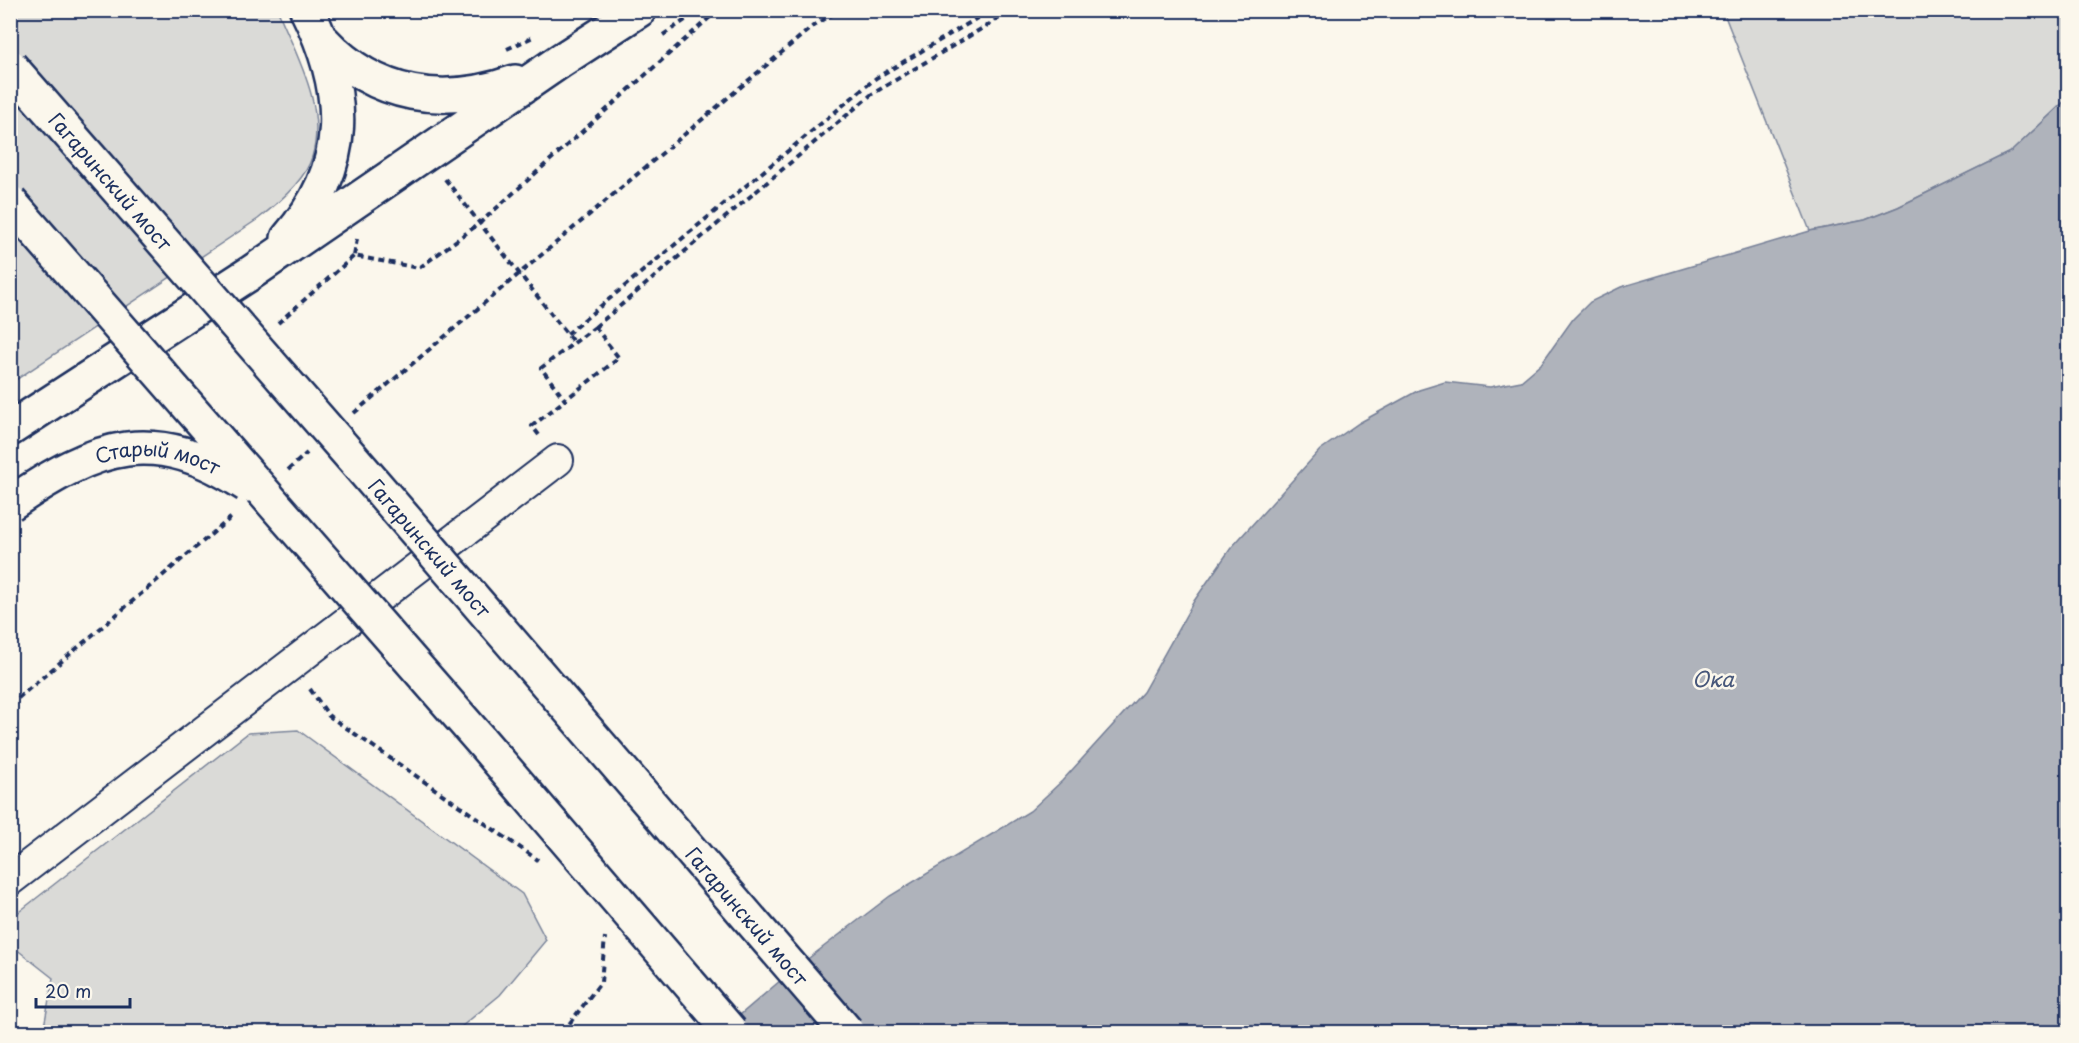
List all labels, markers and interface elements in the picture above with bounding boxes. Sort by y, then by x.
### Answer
street label: Гагаринский мост [42,106,180,257]
street label: Старый мост [91,433,226,482]
street label: Гагаринский мост [361,472,498,624]
water label: Ока [1692,662,1735,694]
street label: Гагаринский мост [679,840,816,992]
scale bar [36,971,130,1009]
text: 20 m [45,977,91,1004]

